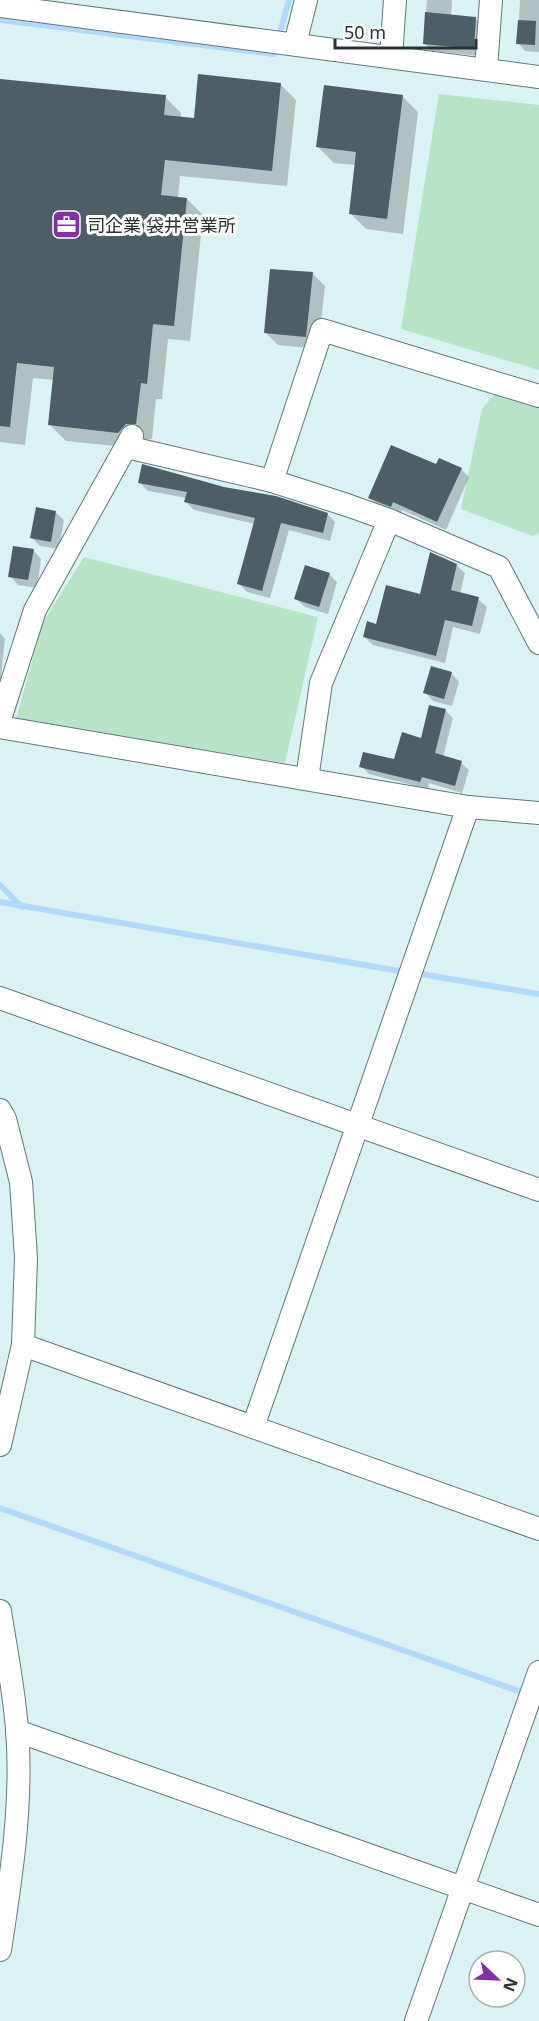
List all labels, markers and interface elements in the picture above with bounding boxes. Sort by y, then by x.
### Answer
scale bar [335,12,476,50]
text: 50 m [344,20,386,44]
office icon: 司企業 袋井営業所 [50,209,82,241]
place label: 司企業 袋井営業所 [87,213,236,237]
north arrow [467,1949,527,2009]
text: N [498,1975,523,1995]

